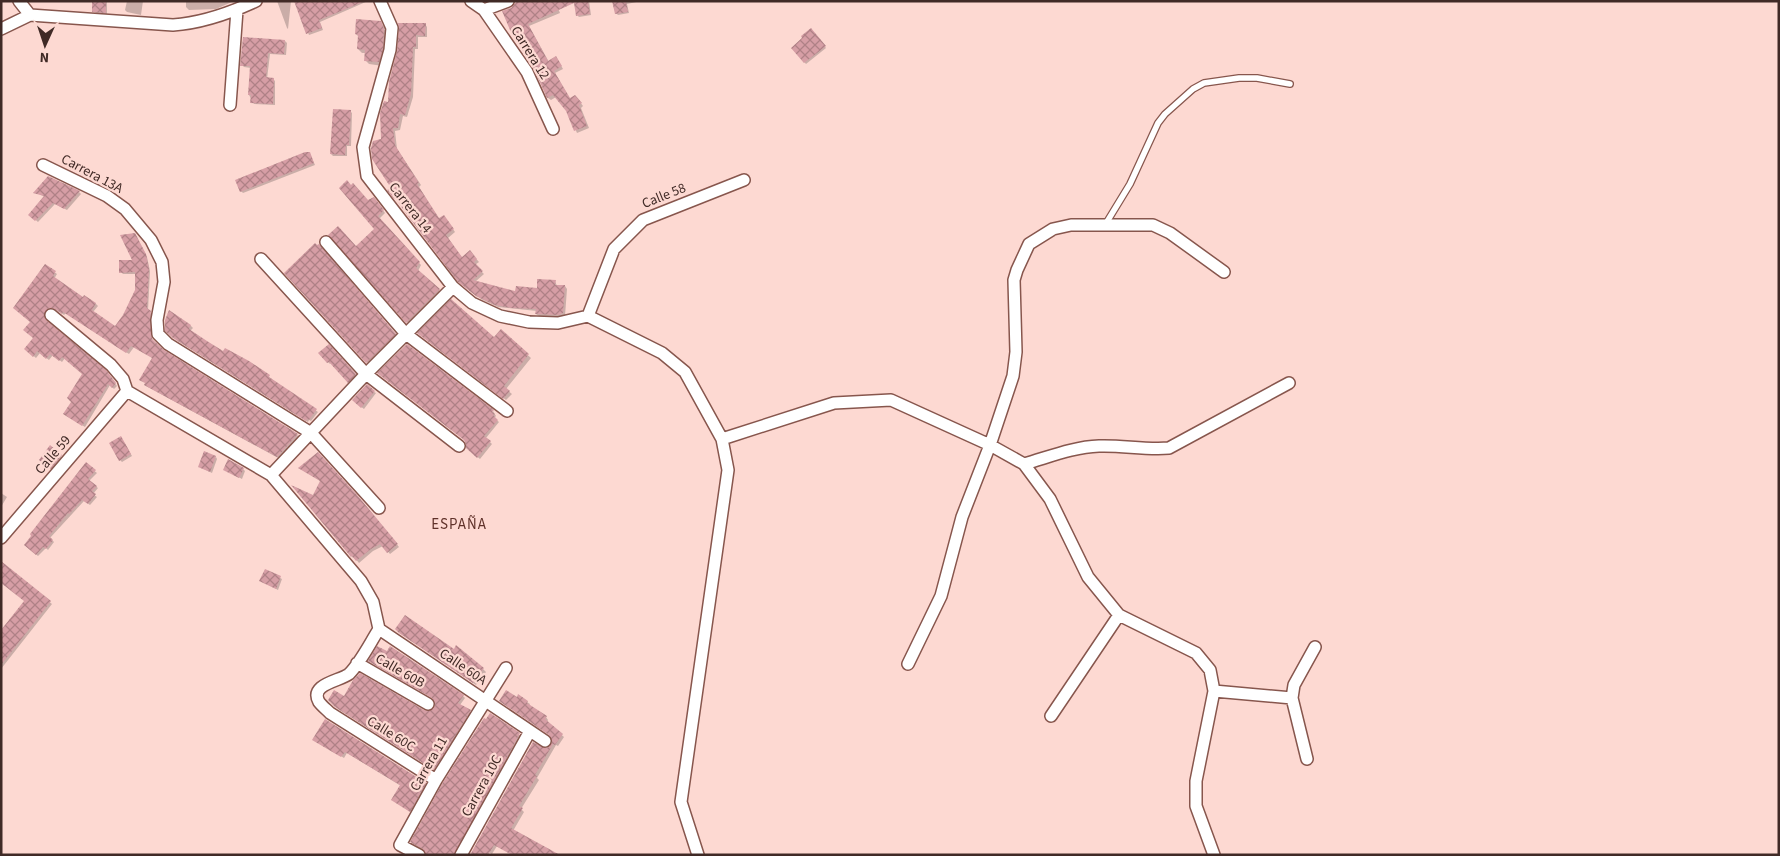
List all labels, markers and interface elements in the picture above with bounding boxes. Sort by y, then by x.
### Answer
north arrow [20,20,70,70]
street label: Carrera 12 [506,22,554,84]
text: N [39,47,50,67]
street label: Carrera 13A [58,149,127,199]
street label: Carrera 14 [384,178,436,238]
street label: Calle 58 [639,178,689,214]
street label: Calle 59 [30,431,76,479]
district label: ESPAÑA [431,514,487,535]
street label: Calle 60A [435,644,491,690]
street label: Calle 60B [372,649,428,693]
street label: Calle 60C [363,711,419,757]
street label: Carrera 11 [405,733,453,795]
street label: Carrera 10C [457,751,507,821]

